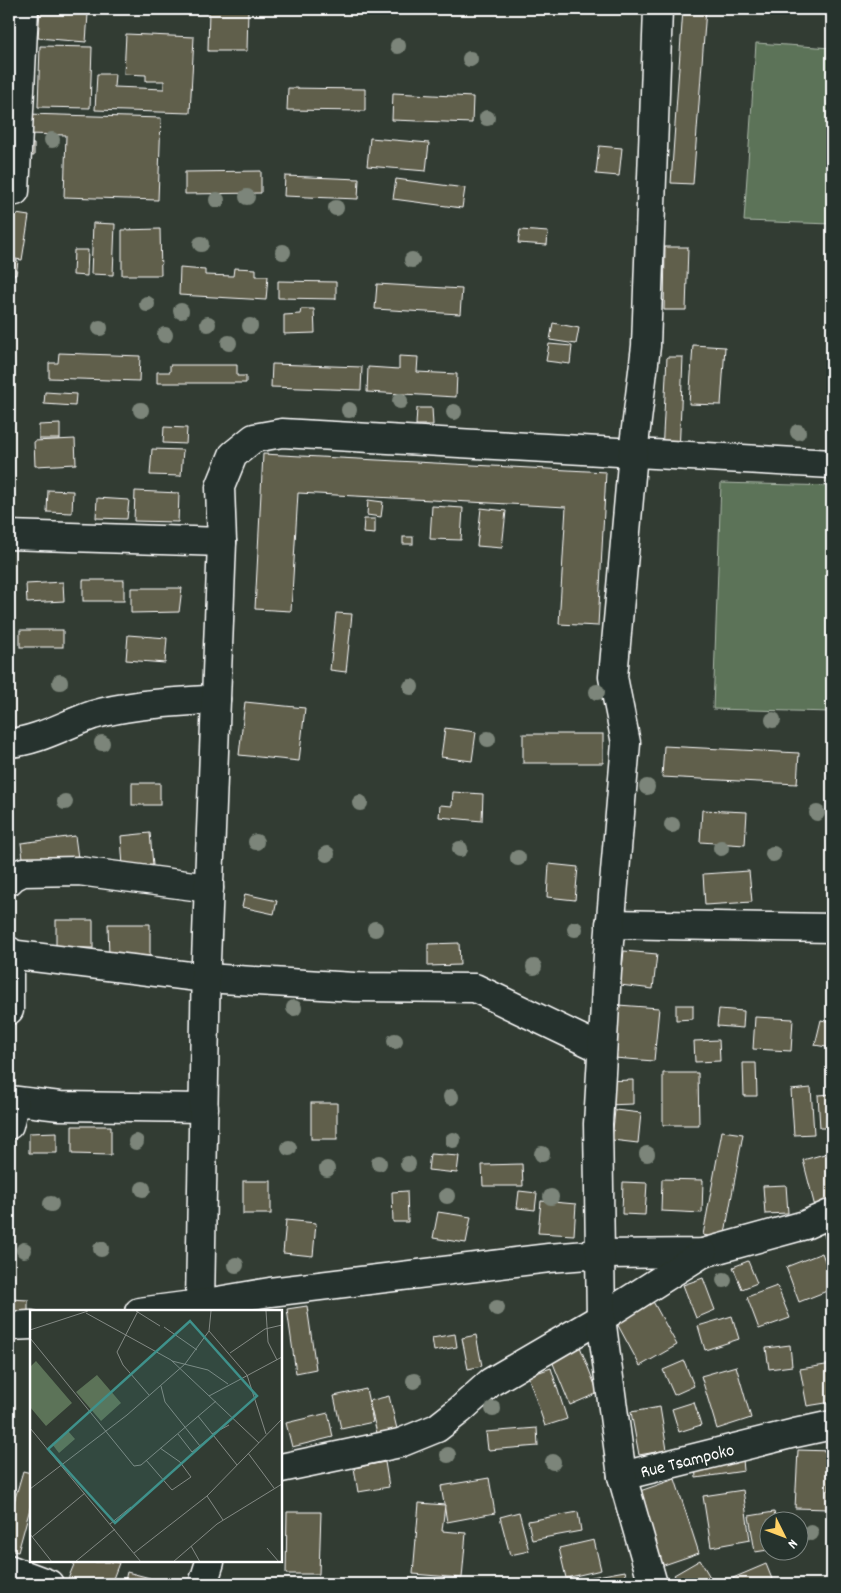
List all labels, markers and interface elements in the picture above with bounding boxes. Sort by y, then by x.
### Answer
inset map [30,1310,282,1563]
street label: Rue Tsampoko [638,1439,737,1486]
north arrow [758,1510,808,1560]
text: N [782,1534,802,1553]

